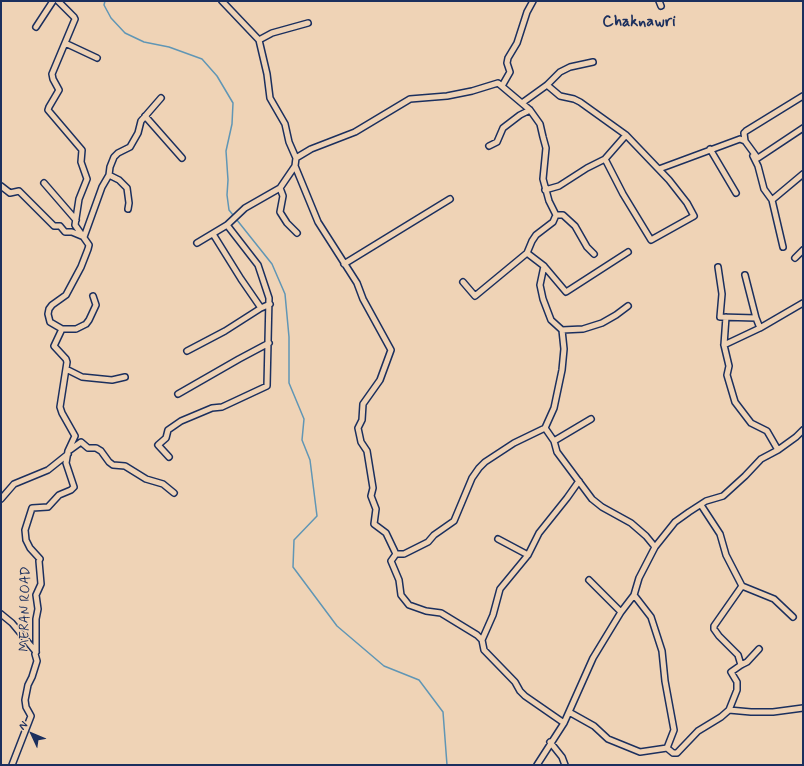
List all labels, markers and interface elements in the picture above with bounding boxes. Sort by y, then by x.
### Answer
district label: Chaknawri [602,13,676,33]
street label: MERAN ROAD [17,566,35,652]
north arrow [12,714,52,754]
text: N [16,718,31,733]

